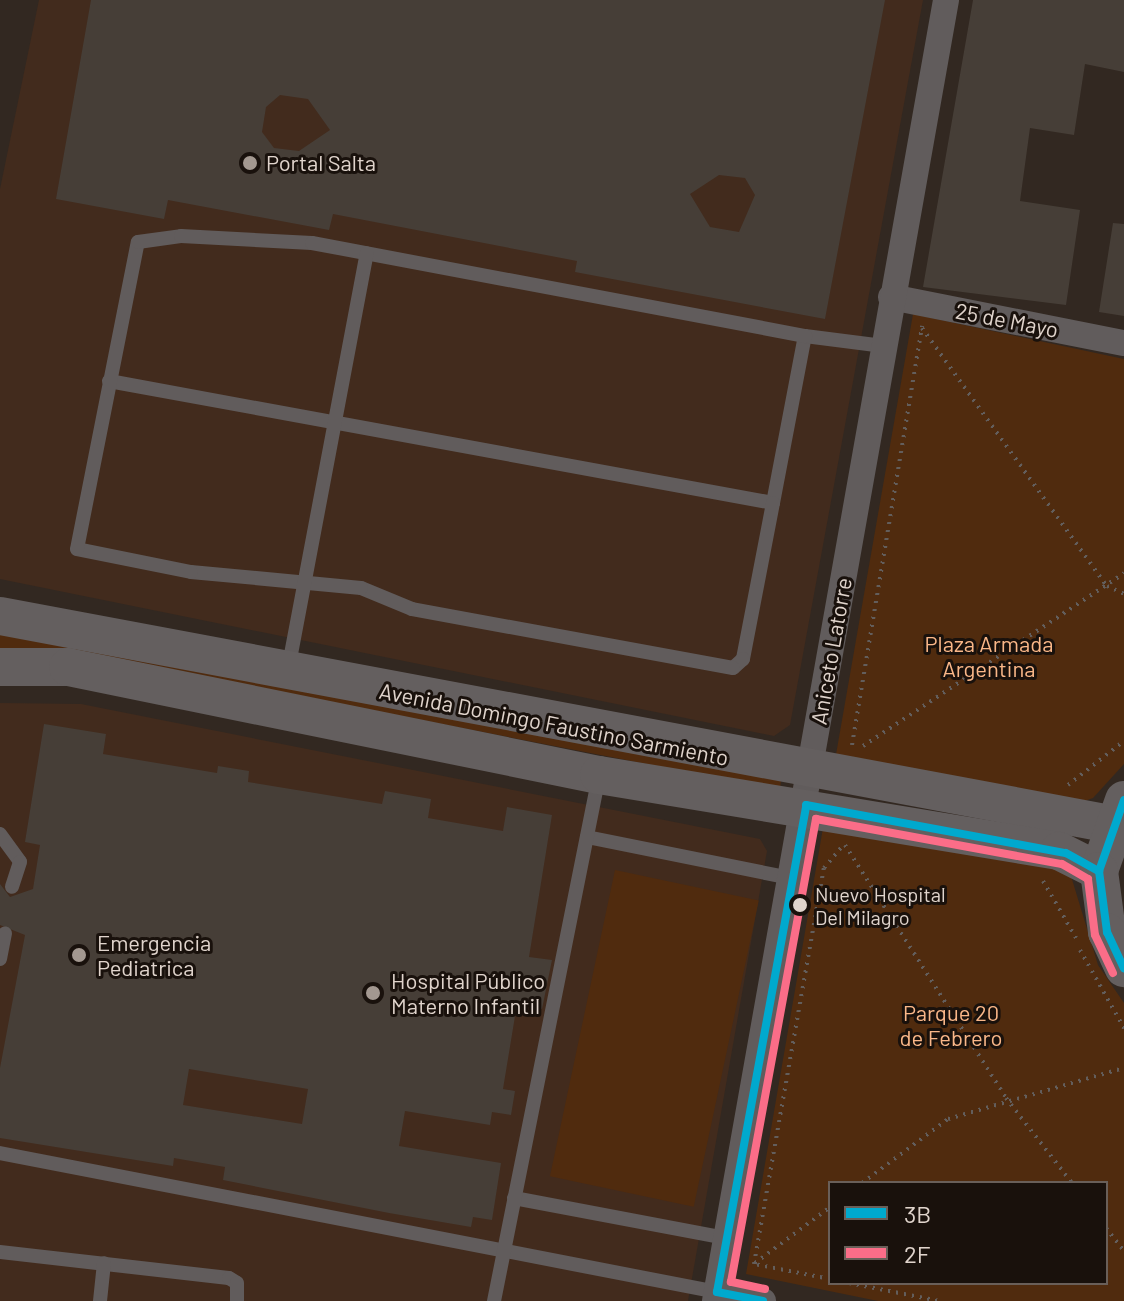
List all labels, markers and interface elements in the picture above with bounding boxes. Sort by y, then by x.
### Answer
place label: Portal Salta [266,150,376,176]
marker: Portal Salta [241,154,259,172]
street label: 25 de Mayo [953,297,1061,343]
street label: Aniceto Latorre [805,575,857,727]
park label: Plaza Armada Argentina [925,630,1053,682]
street label: Avenida Domingo Faustino Sarmiento [377,677,731,771]
place label: Nuevo Hospital Del Milagro [815,882,946,929]
marker: Nuevo Hospital Del Milagro [792,897,808,913]
place label: Emergencia Pediatrica [97,929,211,980]
marker: Emergencia Pediatrica [68,944,90,966]
place label: Hospital Público Materno Infantil [391,967,545,1018]
marker: Hospital Público Materno Infantil [362,982,384,1004]
park label: Parque 20 de Febrero [899,999,1003,1050]
legend [828,1181,1108,1285]
text: 3B [904,1199,931,1228]
text: 2F [904,1239,931,1268]

